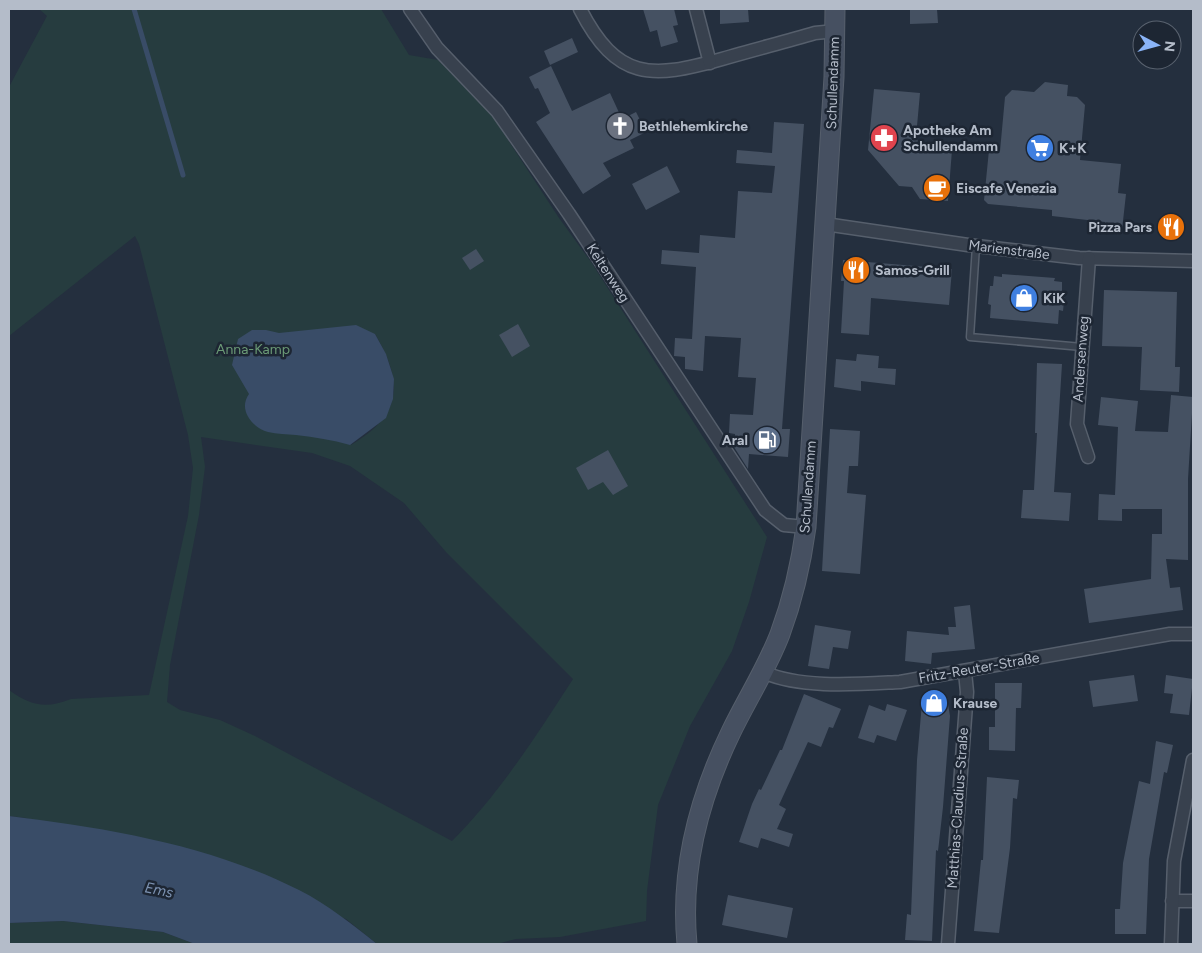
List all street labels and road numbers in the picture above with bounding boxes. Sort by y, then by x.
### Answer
street label: Schullendamm [823,36,843,130]
street label: Marienstraße [967,237,1051,263]
street label: Keltenweg [583,241,633,305]
street label: Andersenweg [1070,315,1092,403]
street label: Schullendamm [796,440,820,534]
street label: Fritz-Reuter-Straße [917,649,1041,687]
street label: Matthias-Claudius-Straße [944,727,972,889]

